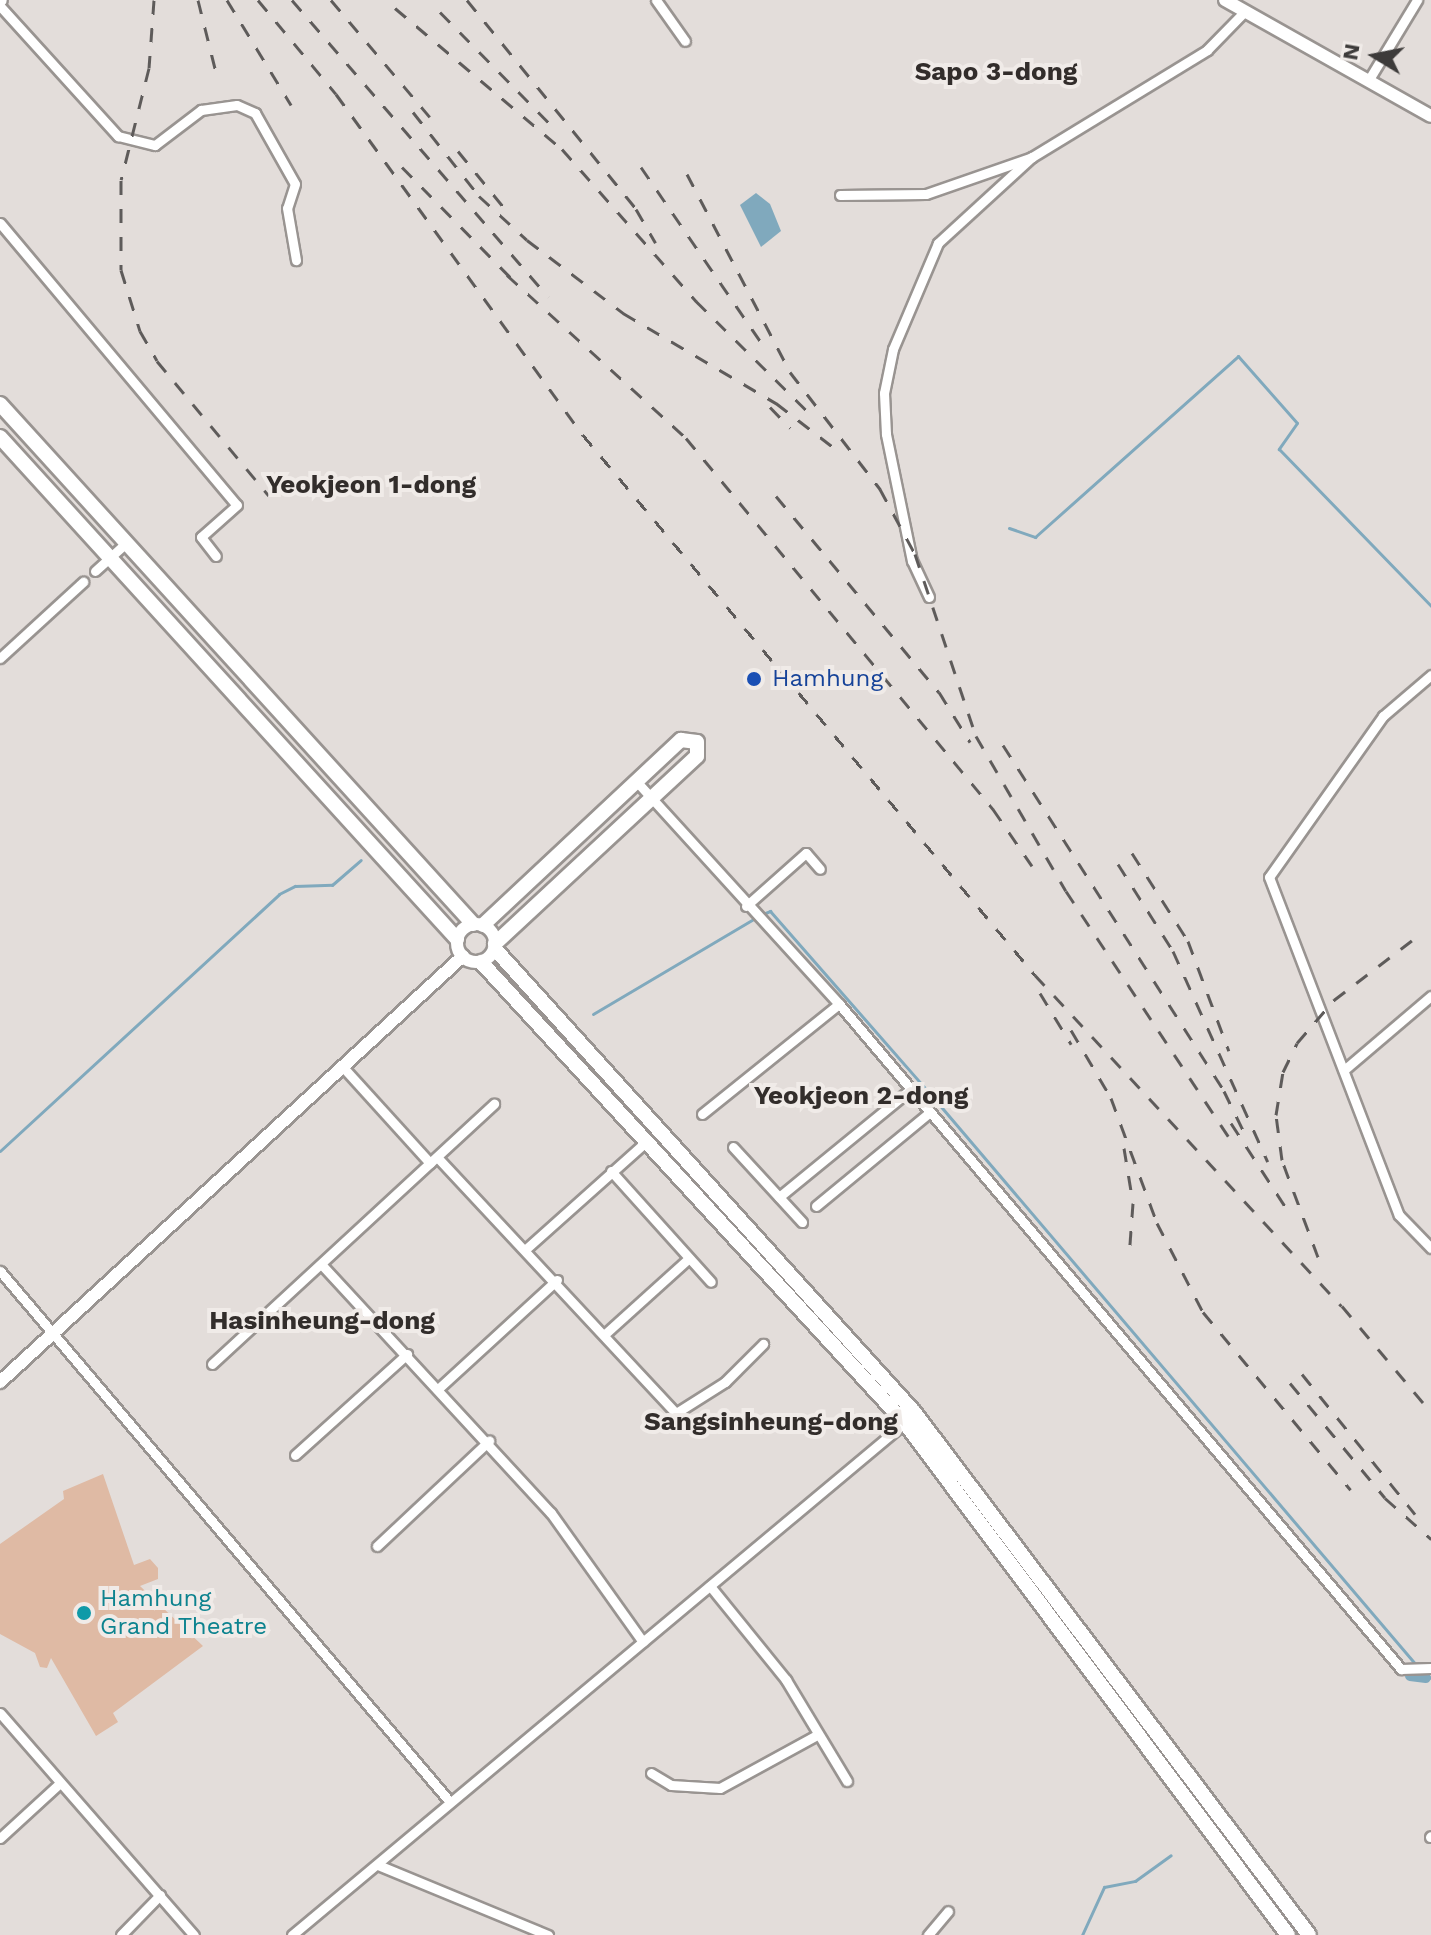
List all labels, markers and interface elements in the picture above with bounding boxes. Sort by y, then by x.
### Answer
north arrow [1335,16,1415,96]
text: N [1337,42,1365,62]
district label: Sapo 3-dong [915,56,1077,88]
district label: Yeokjeon 1-dong [266,469,476,501]
place label: Hamhung [772,665,883,693]
marker: Hamhung [743,668,765,690]
district label: Yeokjeon 2-dong [754,1080,968,1112]
district label: Hasinheung-dong [209,1305,435,1337]
district label: Sangsinheung-dong [644,1406,898,1438]
place label: Hamhung Grand Theatre [100,1585,268,1641]
marker: Hamhung Grand Theatre [75,1604,93,1622]

